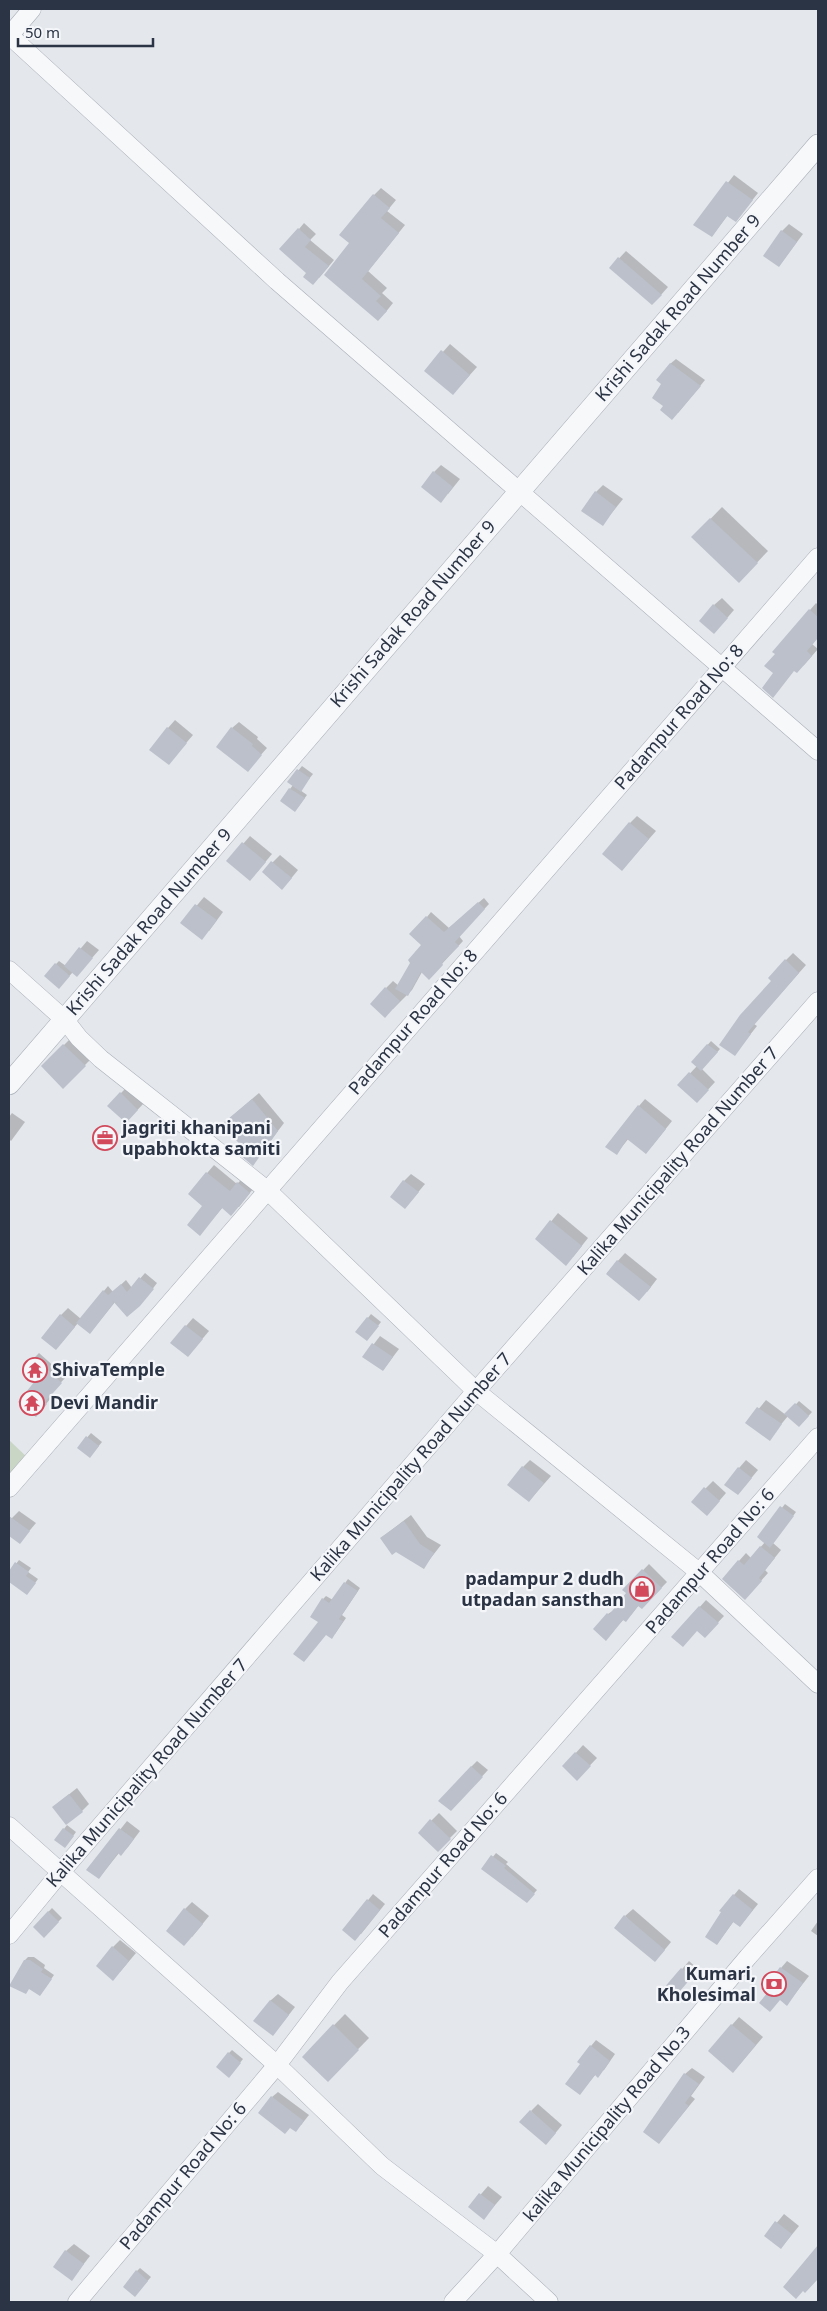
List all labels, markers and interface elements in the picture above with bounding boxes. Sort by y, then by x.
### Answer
scale bar [18,15,152,47]
text: 50 m [25,22,60,42]
street label: Krishi Sadak Road Number 9 [589,209,765,406]
street label: Krishi Sadak Road Number 9 [324,515,500,712]
street label: Padampur Road No: 8 [608,638,748,794]
street label: Krishi Sadak Road Number 9 [60,823,236,1020]
street label: Padampur Road No: 8 [342,943,482,1099]
street label: Kalika Municipality Road Number 7 [571,1041,783,1280]
place label: jagriti khanipani upabhokta samiti [121,1115,281,1160]
office icon: jagriti khanipani upabhokta samiti [92,1125,118,1151]
street label: Kalika Municipality Road Number 7 [304,1347,516,1586]
temple icon: ShivaTemple [22,1357,48,1383]
place label: ShivaTemple [52,1357,165,1381]
temple icon: Devi Mandir [19,1390,45,1416]
place label: Devi Mandir [50,1390,158,1414]
street label: Padampur Road No: 6 [639,1482,779,1638]
place label: padampur 2 dudh utpadan sansthan [461,1566,624,1611]
shop icon: padampur 2 dudh utpadan sansthan [629,1576,655,1602]
street label: Kalika Municipality Road Number 7 [40,1653,252,1892]
street label: Padampur Road No: 6 [372,1786,512,1942]
place label: Kumari, Kholesimal [657,1961,756,2006]
bank icon: Kumari, Kholesimal [761,1971,787,1997]
street label: kalika Municipality Road No.3 [517,2021,695,2226]
street label: Padampur Road No: 6 [113,2097,251,2254]

